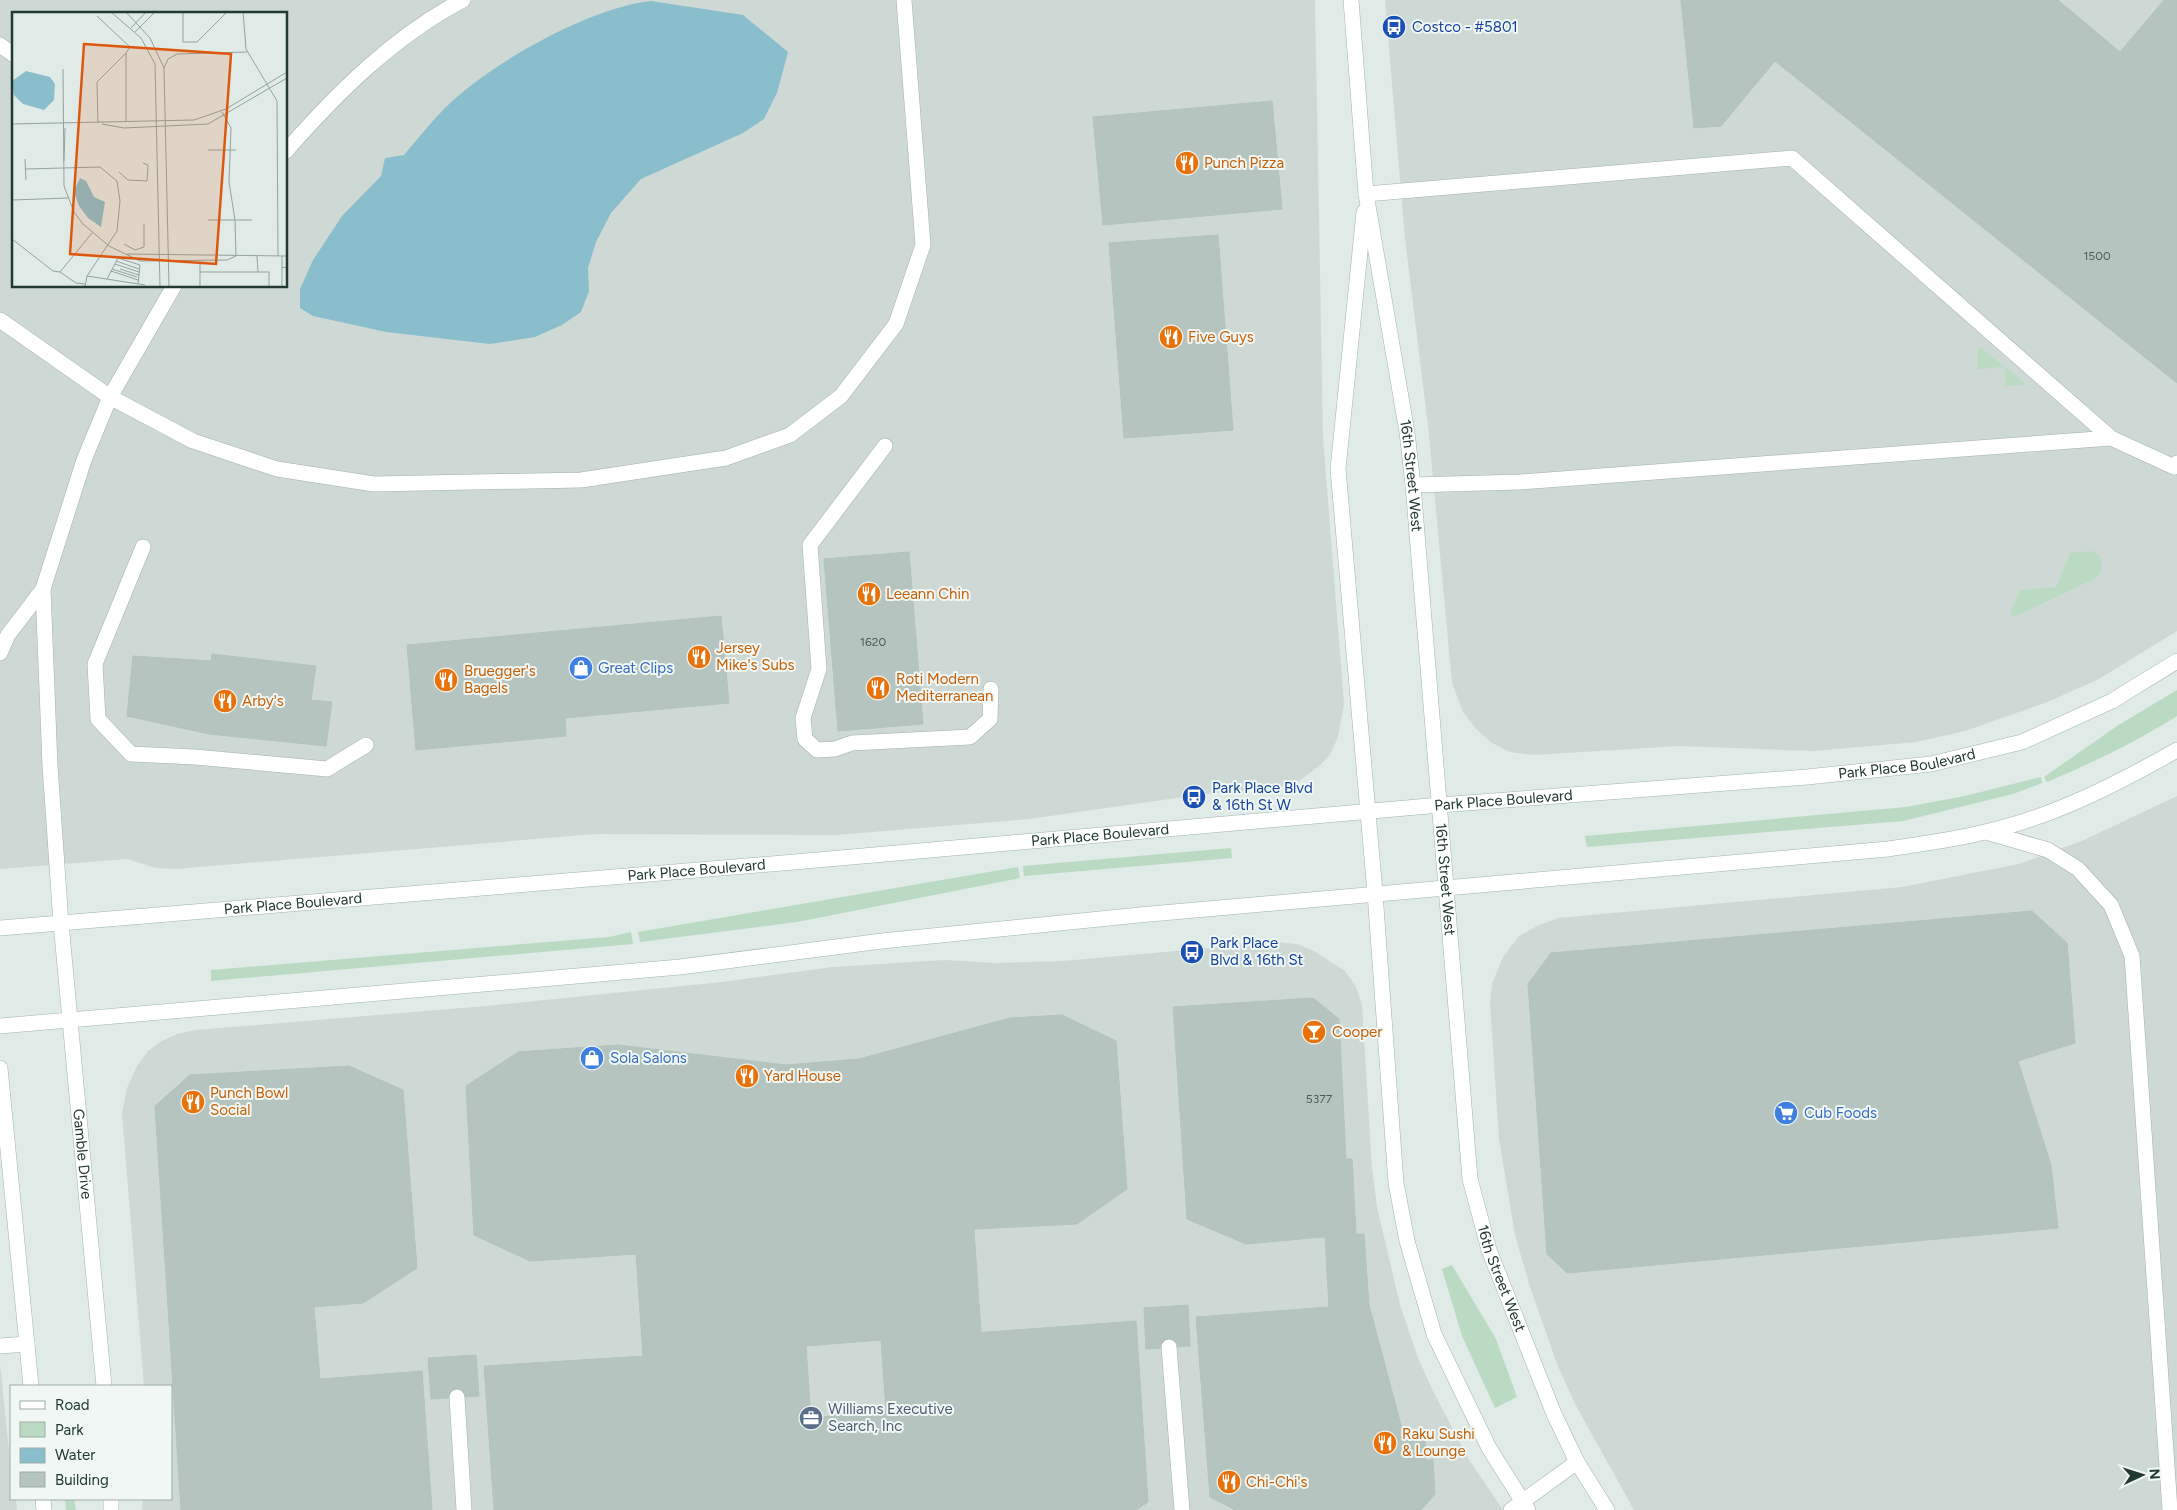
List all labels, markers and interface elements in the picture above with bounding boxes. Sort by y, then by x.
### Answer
inset map [12,12,288,288]
bus stop icon: Costco - #5801 [1381,14,1407,40]
place label: Costco - #5801 [1412,18,1518,36]
restaurant icon: Punch Pizza [1174,150,1200,176]
place label: Punch Pizza [1204,154,1284,172]
house number: 1500 [2083,249,2111,263]
restaurant icon: Five Guys [1158,324,1184,350]
place label: Five Guys [1188,328,1254,346]
street label: 16th Street West [1396,418,1426,533]
restaurant icon: Leeann Chin [856,581,882,607]
place label: Leeann Chin [886,585,969,603]
house number: 1620 [860,635,886,649]
place label: Jersey Mike's Subs [716,639,795,674]
restaurant icon: Jersey Mike's Subs [686,644,712,670]
shop icon: Great Clips [568,655,594,681]
place label: Great Clips [598,659,673,677]
place label: Bruegger's Bagels [464,662,536,697]
restaurant icon: Bruegger's Bagels [433,667,459,693]
place label: Roti Modern Mediterranean [896,670,993,705]
restaurant icon: Roti Modern Mediterranean [865,675,891,701]
restaurant icon: Arby's [212,688,238,714]
place label: Arby's [242,692,284,710]
street label: Park Place Boulevard [1837,745,1977,783]
place label: Park Place Blvd & 16th St W [1212,779,1313,814]
bus stop icon: Park Place Blvd & 16th St W [1181,784,1207,810]
street label: Park Place Boulevard [1434,786,1573,814]
street label: Park Place Boulevard [1030,820,1170,850]
street label: 16th Street West [1432,822,1459,937]
street label: Park Place Boulevard [627,855,766,885]
street label: Park Place Boulevard [223,889,363,918]
place label: Park Place Blvd & 16th St [1210,934,1304,969]
bus stop icon: Park Place Blvd & 16th St [1179,939,1205,965]
bar icon: Cooper [1301,1019,1327,1045]
place label: Cooper [1332,1023,1382,1041]
shop icon: Sola Salons [579,1045,605,1071]
place label: Sola Salons [610,1049,687,1067]
restaurant icon: Yard House [734,1063,760,1089]
place label: Yard House [764,1067,841,1085]
place label: Punch Bowl Social [210,1084,288,1119]
restaurant icon: Punch Bowl Social [180,1089,206,1115]
house number: 5377 [1306,1092,1333,1106]
supermarket icon: Cub Foods [1773,1100,1799,1126]
place label: Cub Foods [1804,1104,1877,1122]
street label: Gamble Drive [69,1108,96,1200]
street label: 16th Street West [1474,1223,1530,1335]
legend [10,1385,172,1500]
text: Road [55,1396,90,1414]
place label: Williams Executive Search, Inc [828,1400,953,1435]
office icon: Williams Executive Search, Inc [798,1405,824,1431]
text: Park [55,1421,84,1439]
place label: Raku Sushi & Lounge [1402,1425,1475,1460]
restaurant icon: Raku Sushi & Lounge [1372,1430,1398,1456]
text: Water [55,1446,95,1464]
north arrow [2117,1450,2167,1500]
text: N [2146,1468,2163,1480]
restaurant icon: Chi-Chi's [1216,1469,1242,1495]
text: Building [55,1471,109,1489]
place label: Chi-Chi's [1246,1473,1308,1491]

